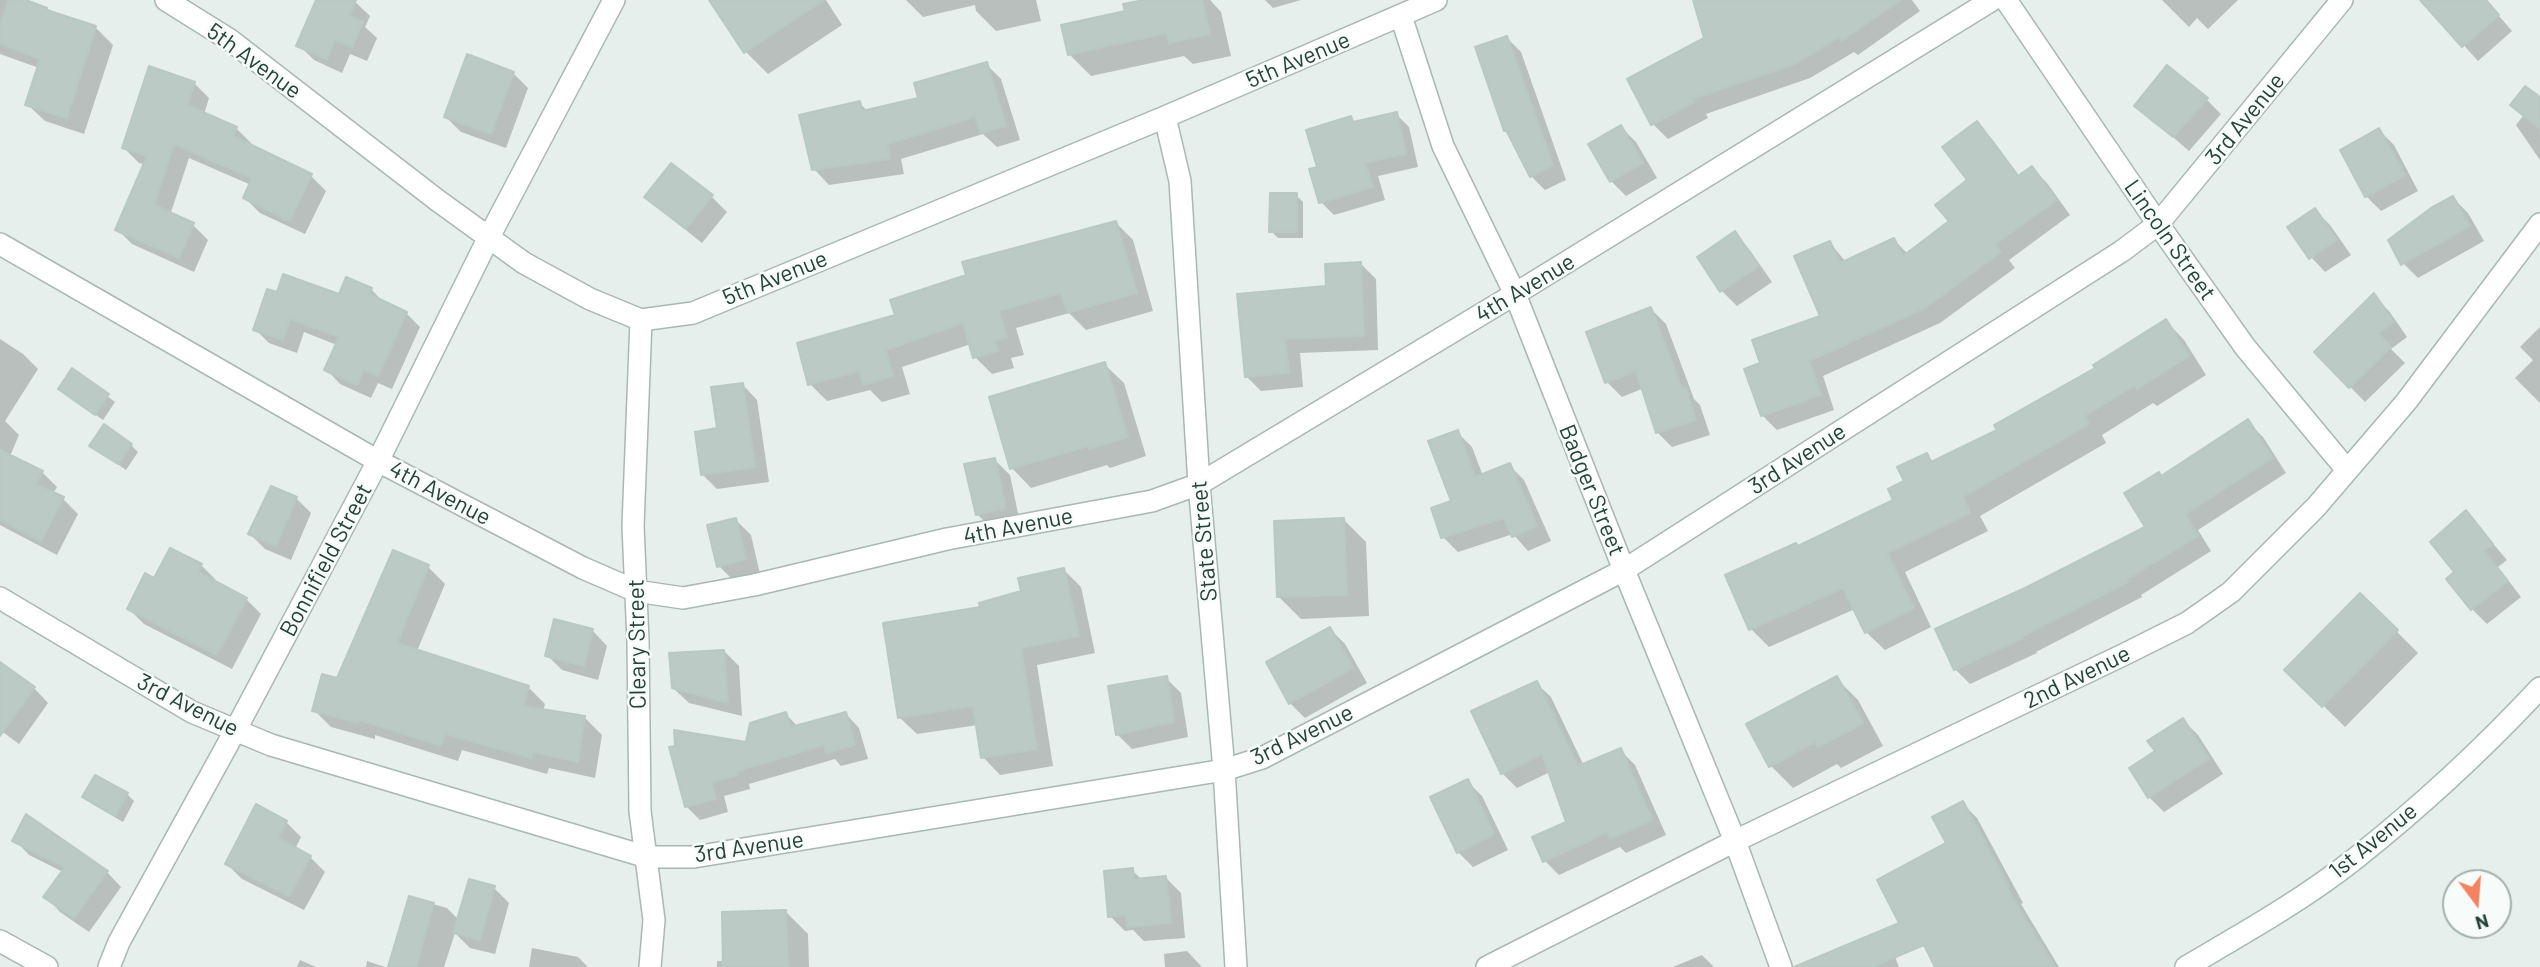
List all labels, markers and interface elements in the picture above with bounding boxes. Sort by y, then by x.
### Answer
street label: 5th Avenue [201,17,307,105]
street label: 5th Avenue [1242,26,1354,94]
street label: 3rd Avenue [2200,67,2290,171]
street label: Lincoln Street [2118,174,2222,306]
street label: 5th Avenue [719,245,831,311]
street label: 4th Avenue [1470,248,1580,328]
street label: 3rd Avenue [1743,417,1851,501]
street label: Badger Street [1553,420,1631,560]
street label: 4th Avenue [384,455,496,531]
street label: Bonnifield Street [274,479,378,641]
street label: State Street [1185,479,1223,603]
street label: 4th Avenue [961,502,1075,550]
street label: Cleary Street [622,579,652,709]
street label: 2nd Avenue [2019,639,2135,715]
street label: 3rd Avenue [133,668,243,742]
street label: 3rd Avenue [1246,698,1358,772]
street label: 1st Avenue [2323,797,2423,885]
street label: 3rd Avenue [692,826,806,868]
north arrow [2442,869,2512,939]
text: N [2473,910,2492,936]

